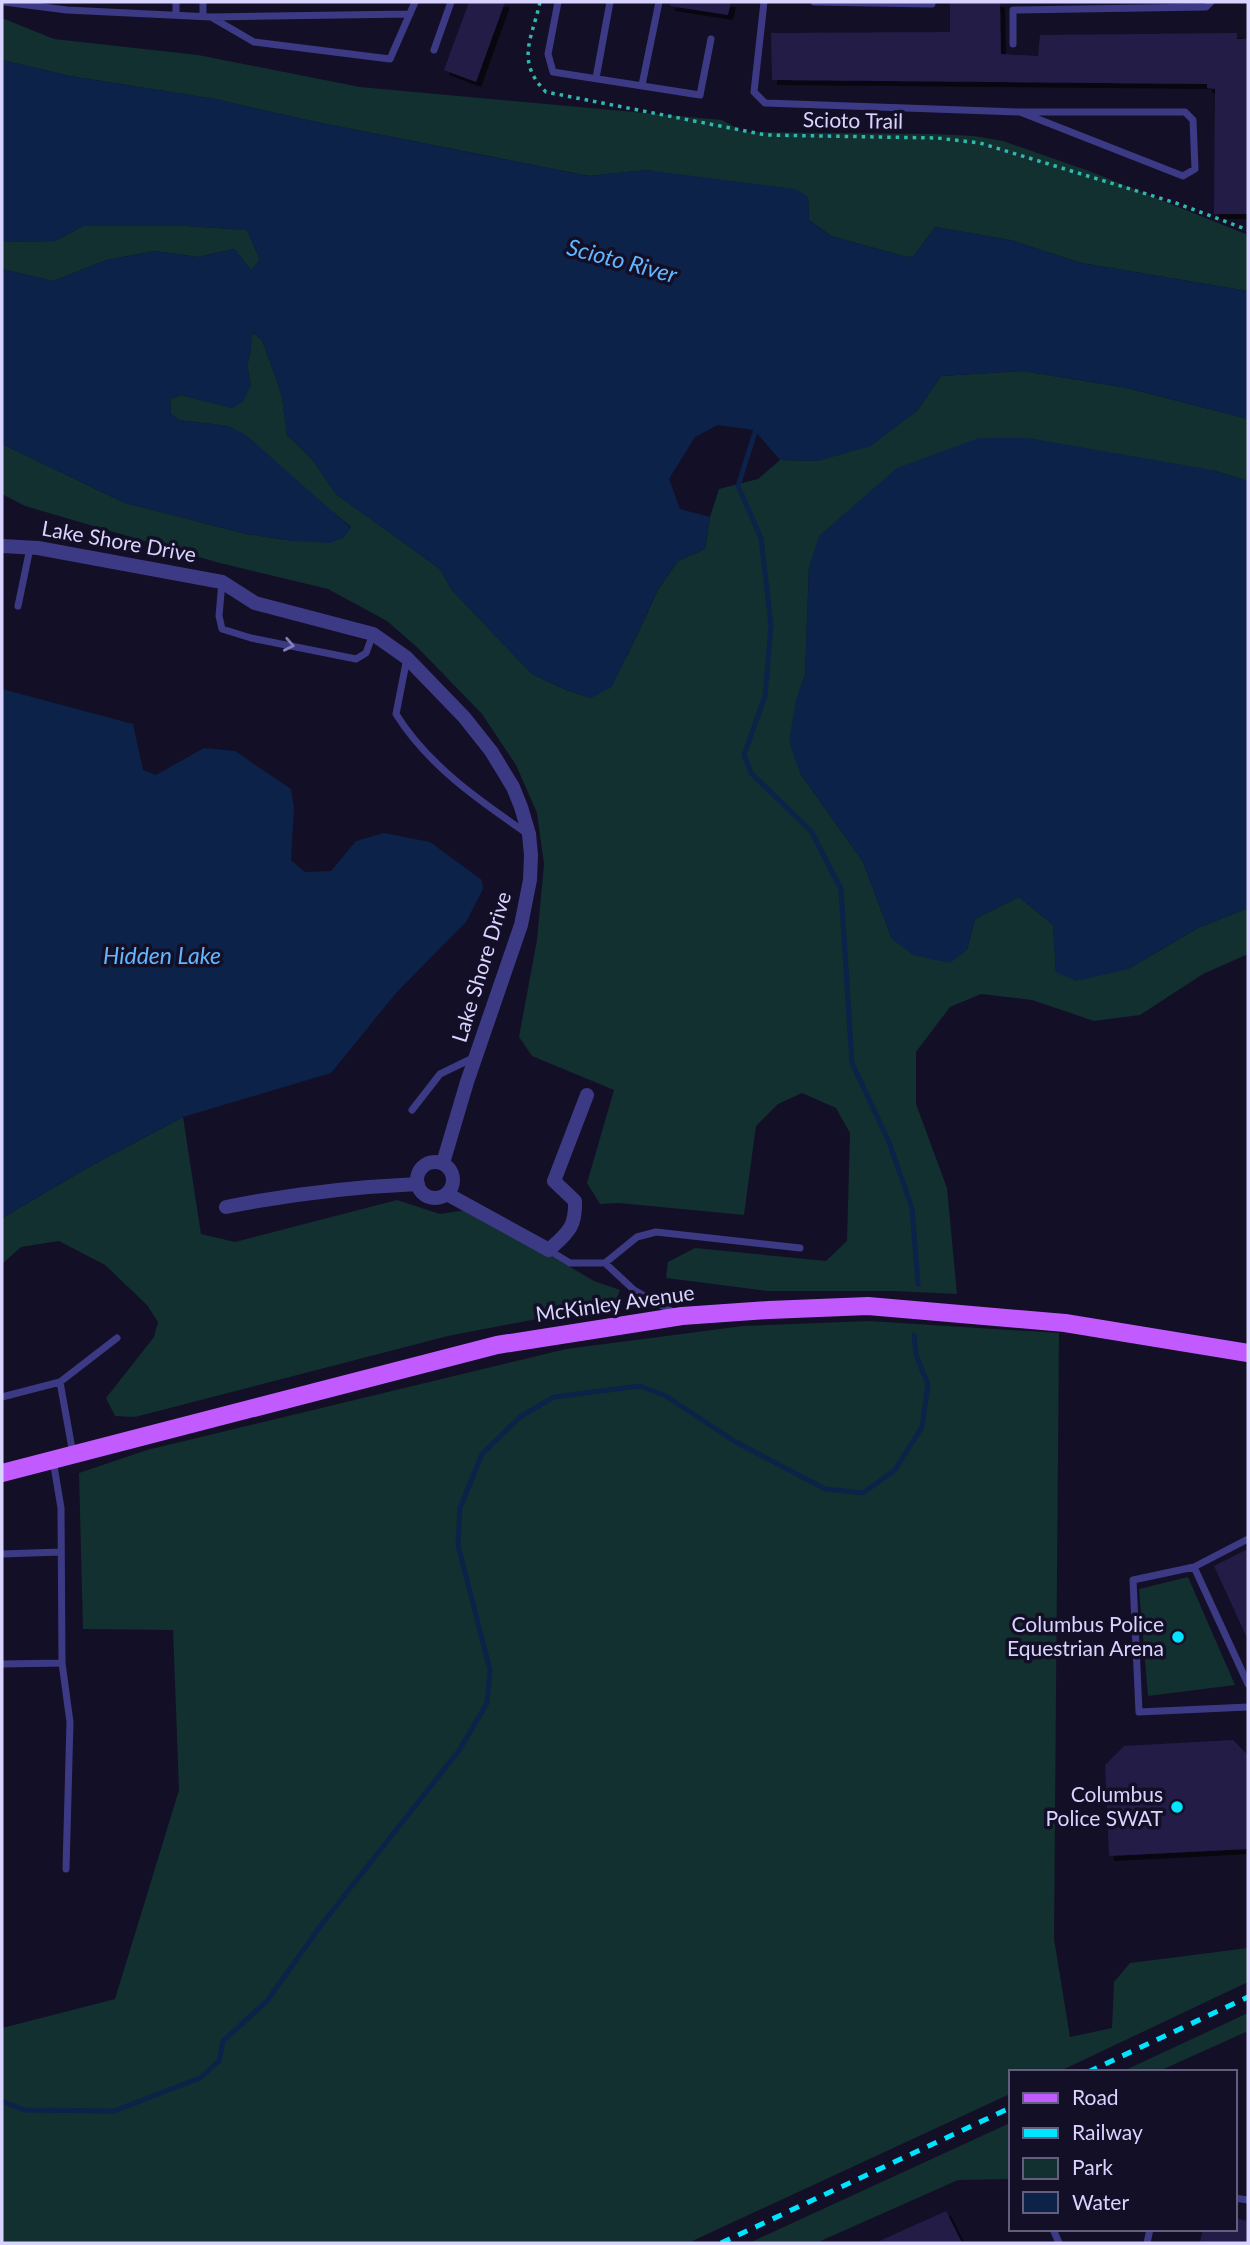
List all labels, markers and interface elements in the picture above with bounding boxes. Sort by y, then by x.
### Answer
street label: Scioto Trail [803,106,903,133]
water label: Scioto River [564,232,681,288]
street label: Lake Shore Drive [40,515,198,566]
one-way arrow [283,637,295,652]
street label: Lake Shore Drive [446,888,515,1045]
water label: Hidden Lake [103,941,221,969]
street label: McKinley Avenue [534,1279,696,1326]
place label: Columbus Police Equestrian Arena [1007,1611,1164,1660]
marker: Columbus Police Equestrian Arena [1170,1629,1186,1645]
place label: Columbus Police SWAT [1045,1781,1164,1830]
marker: Columbus Police SWAT [1169,1799,1185,1815]
legend [1009,2070,1236,2231]
text: Road [1072,2084,1119,2109]
text: Railway [1072,2119,1143,2144]
text: Park [1072,2154,1113,2179]
text: Water [1072,2189,1129,2214]

